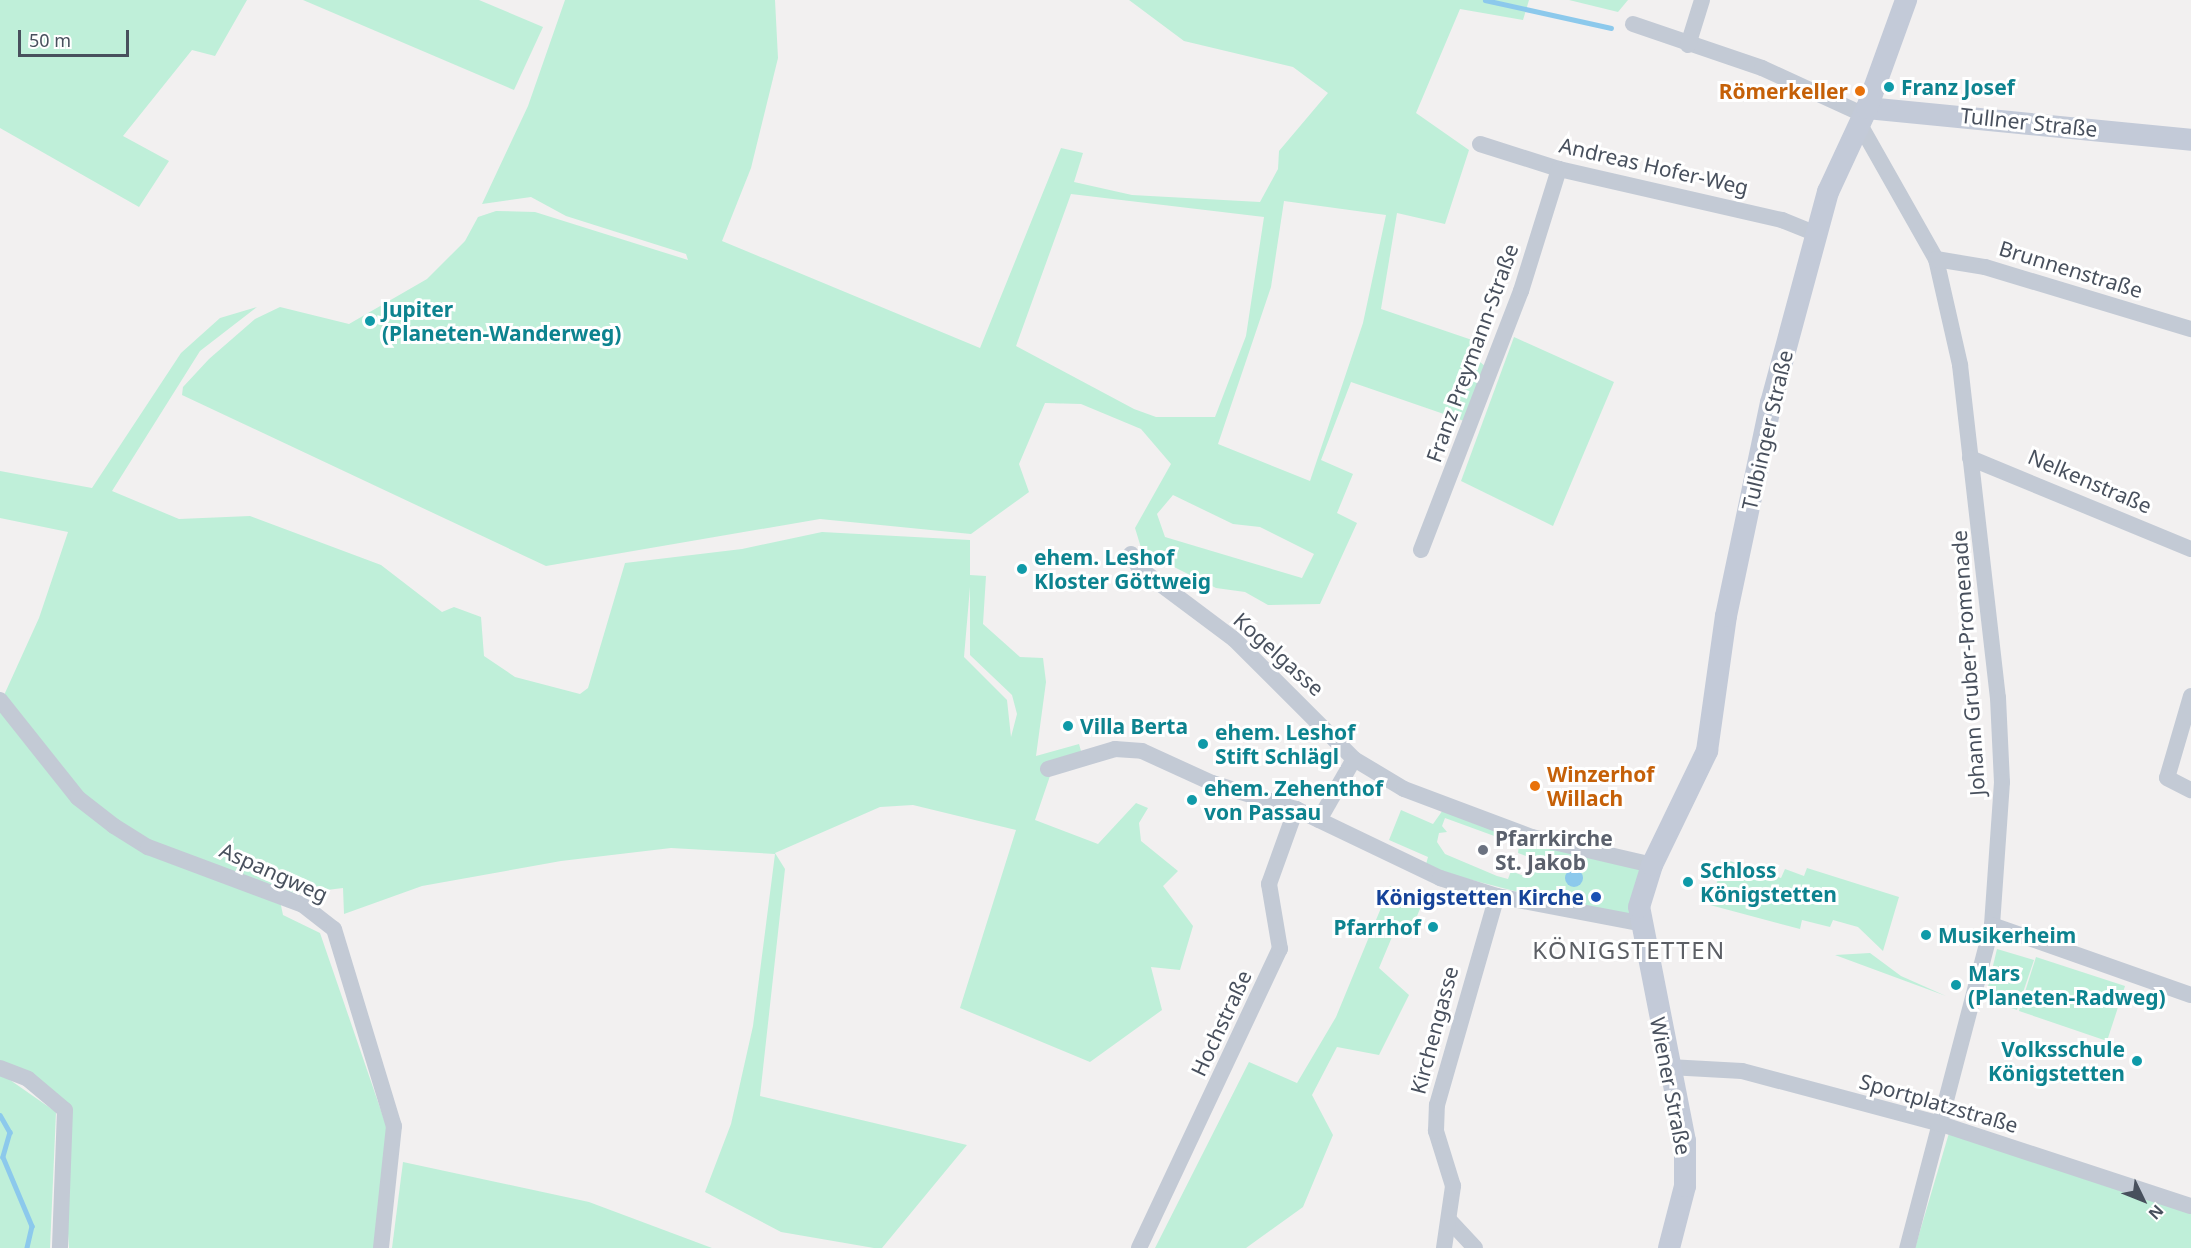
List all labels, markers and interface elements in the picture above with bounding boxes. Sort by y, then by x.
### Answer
scale bar [21,18,132,56]
text: 50 m [29,28,71,52]
place label: Franz Josef [1901,74,2015,100]
place label: Römerkeller [1719,78,1848,104]
marker: Franz Josef [1882,80,1896,94]
marker: Römerkeller [1853,84,1867,98]
street label: Tullner Straße [1959,102,2099,142]
street label: Andreas Hofer-Weg [1557,132,1751,200]
street label: Brunnenstraße [1996,235,2146,303]
street label: Franz Preymann-Straße [1421,240,1523,466]
place label: Jupiter (Planeten-Wanderweg) [382,296,621,346]
marker: Jupiter (Planeten-Wanderweg) [363,314,377,328]
street label: Tulbinger Straße [1736,348,1798,512]
street label: Nelkenstraße [2024,444,2156,518]
street label: Johann Gruber-Promenade [1946,529,1990,797]
place label: ehem. Leshof Kloster Göttweig [1034,544,1211,594]
marker: ehem. Leshof Kloster Göttweig [1015,562,1029,576]
street label: Kogelgasse [1229,607,1329,701]
place label: Villa Berta [1080,713,1188,739]
marker: Villa Berta [1061,719,1075,733]
place label: ehem. Leshof Stift Schlägl [1215,719,1355,769]
marker: ehem. Leshof Stift Schlägl [1196,737,1210,751]
place label: Winzerhof Willach [1547,761,1654,811]
place label: ehem. Zehenthof von Passau [1204,775,1383,825]
marker: Winzerhof Willach [1528,779,1542,793]
marker: ehem. Zehenthof von Passau [1185,793,1199,807]
place label: Pfarrkirche St. Jakob [1495,825,1613,875]
street label: Aspangweg [216,837,332,907]
marker: Pfarrkirche St. Jakob [1476,843,1490,857]
place label: Schloss Königstetten [1700,857,1837,907]
marker: Schloss Königstetten [1681,875,1695,889]
place label: Königstetten Kirche [1375,884,1584,910]
marker: Königstetten Kirche [1589,890,1603,904]
place label: Pfarrhof [1334,914,1421,940]
marker: Pfarrhof [1426,920,1440,934]
place label: Musikerheim [1938,922,2076,948]
marker: Musikerheim [1919,928,1933,942]
district label: KÖNIGSTETTEN [1532,936,1726,964]
place label: Mars (Planeten-Radweg) [1968,960,2166,1010]
street label: Kirchengasse [1405,963,1463,1097]
street label: Hochstraße [1185,966,1257,1080]
marker: Mars (Planeten-Radweg) [1949,978,1963,992]
street label: Wiener Straße [1645,1015,1697,1157]
place label: Volksschule Königstetten [1988,1036,2125,1086]
marker: Volksschule Königstetten [2130,1054,2144,1068]
street label: Sportplatzstraße [1857,1068,2021,1138]
north arrow [2113,1170,2173,1230]
text: N [2144,1200,2169,1225]

